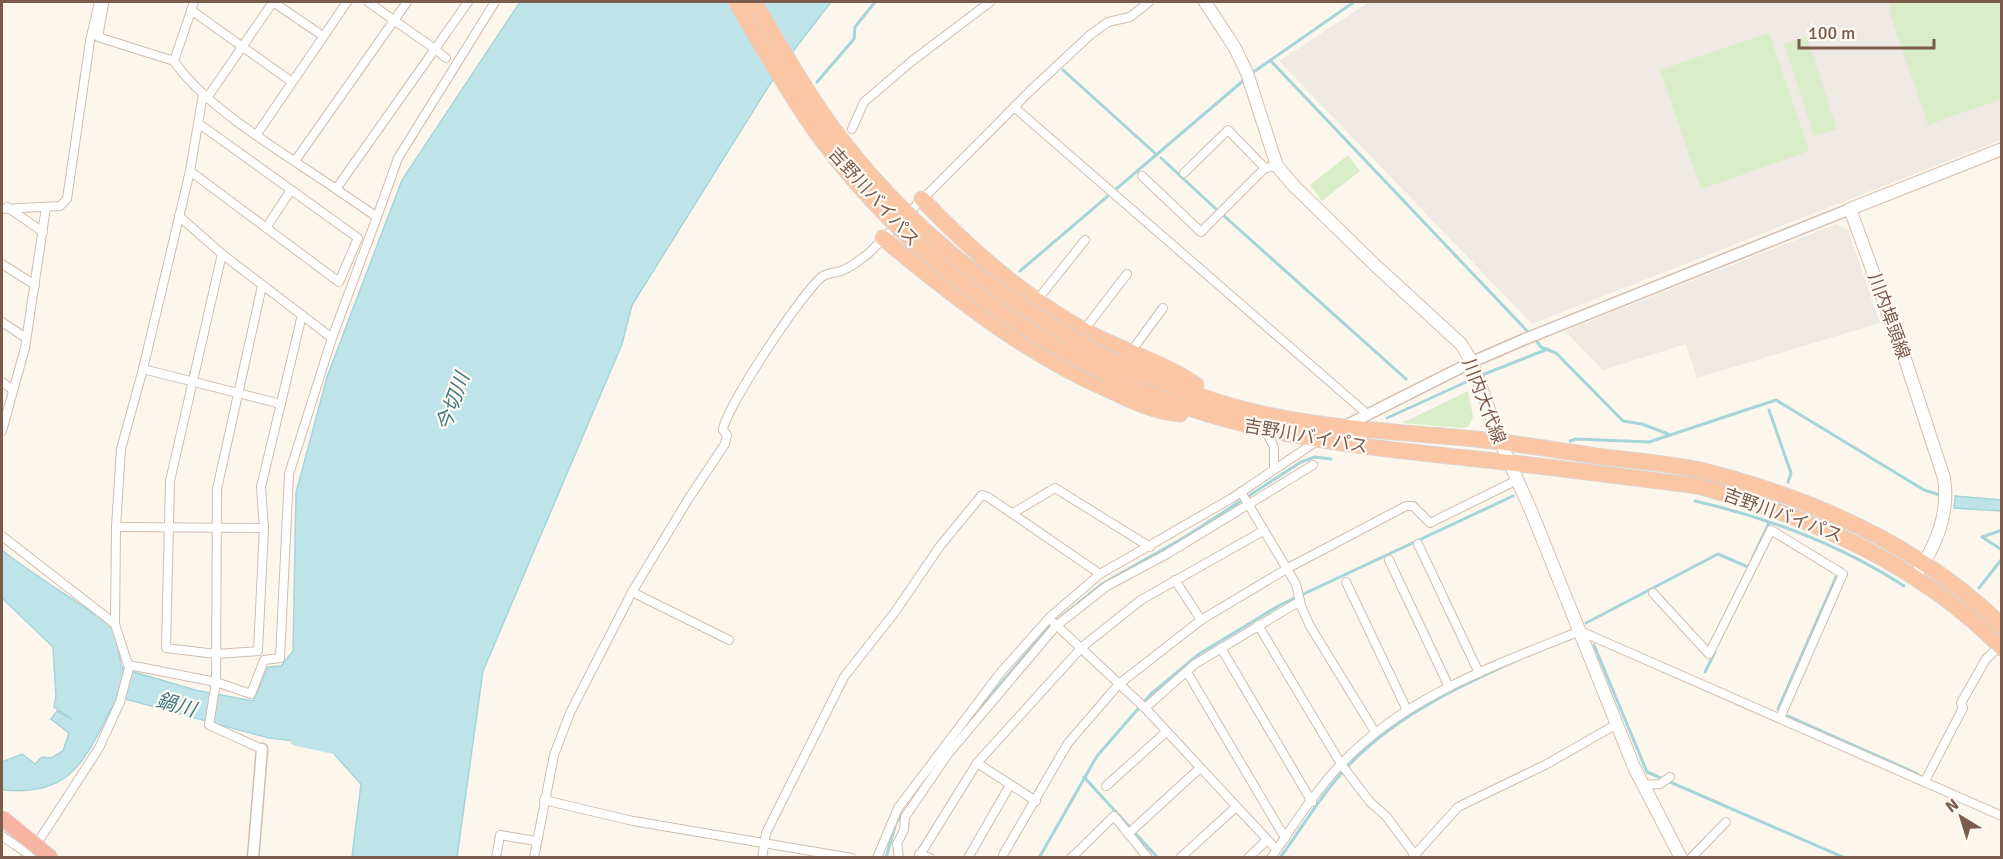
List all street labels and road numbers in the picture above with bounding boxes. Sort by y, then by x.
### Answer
street label: 吉野川バイパス [824,143,924,251]
street label: 川内埠頭線 [1863,270,1915,362]
street label: 川内大代線 [1458,355,1510,447]
street label: 吉野川バイパス [1242,414,1370,458]
street label: 吉野川バイパス [1720,483,1846,547]

